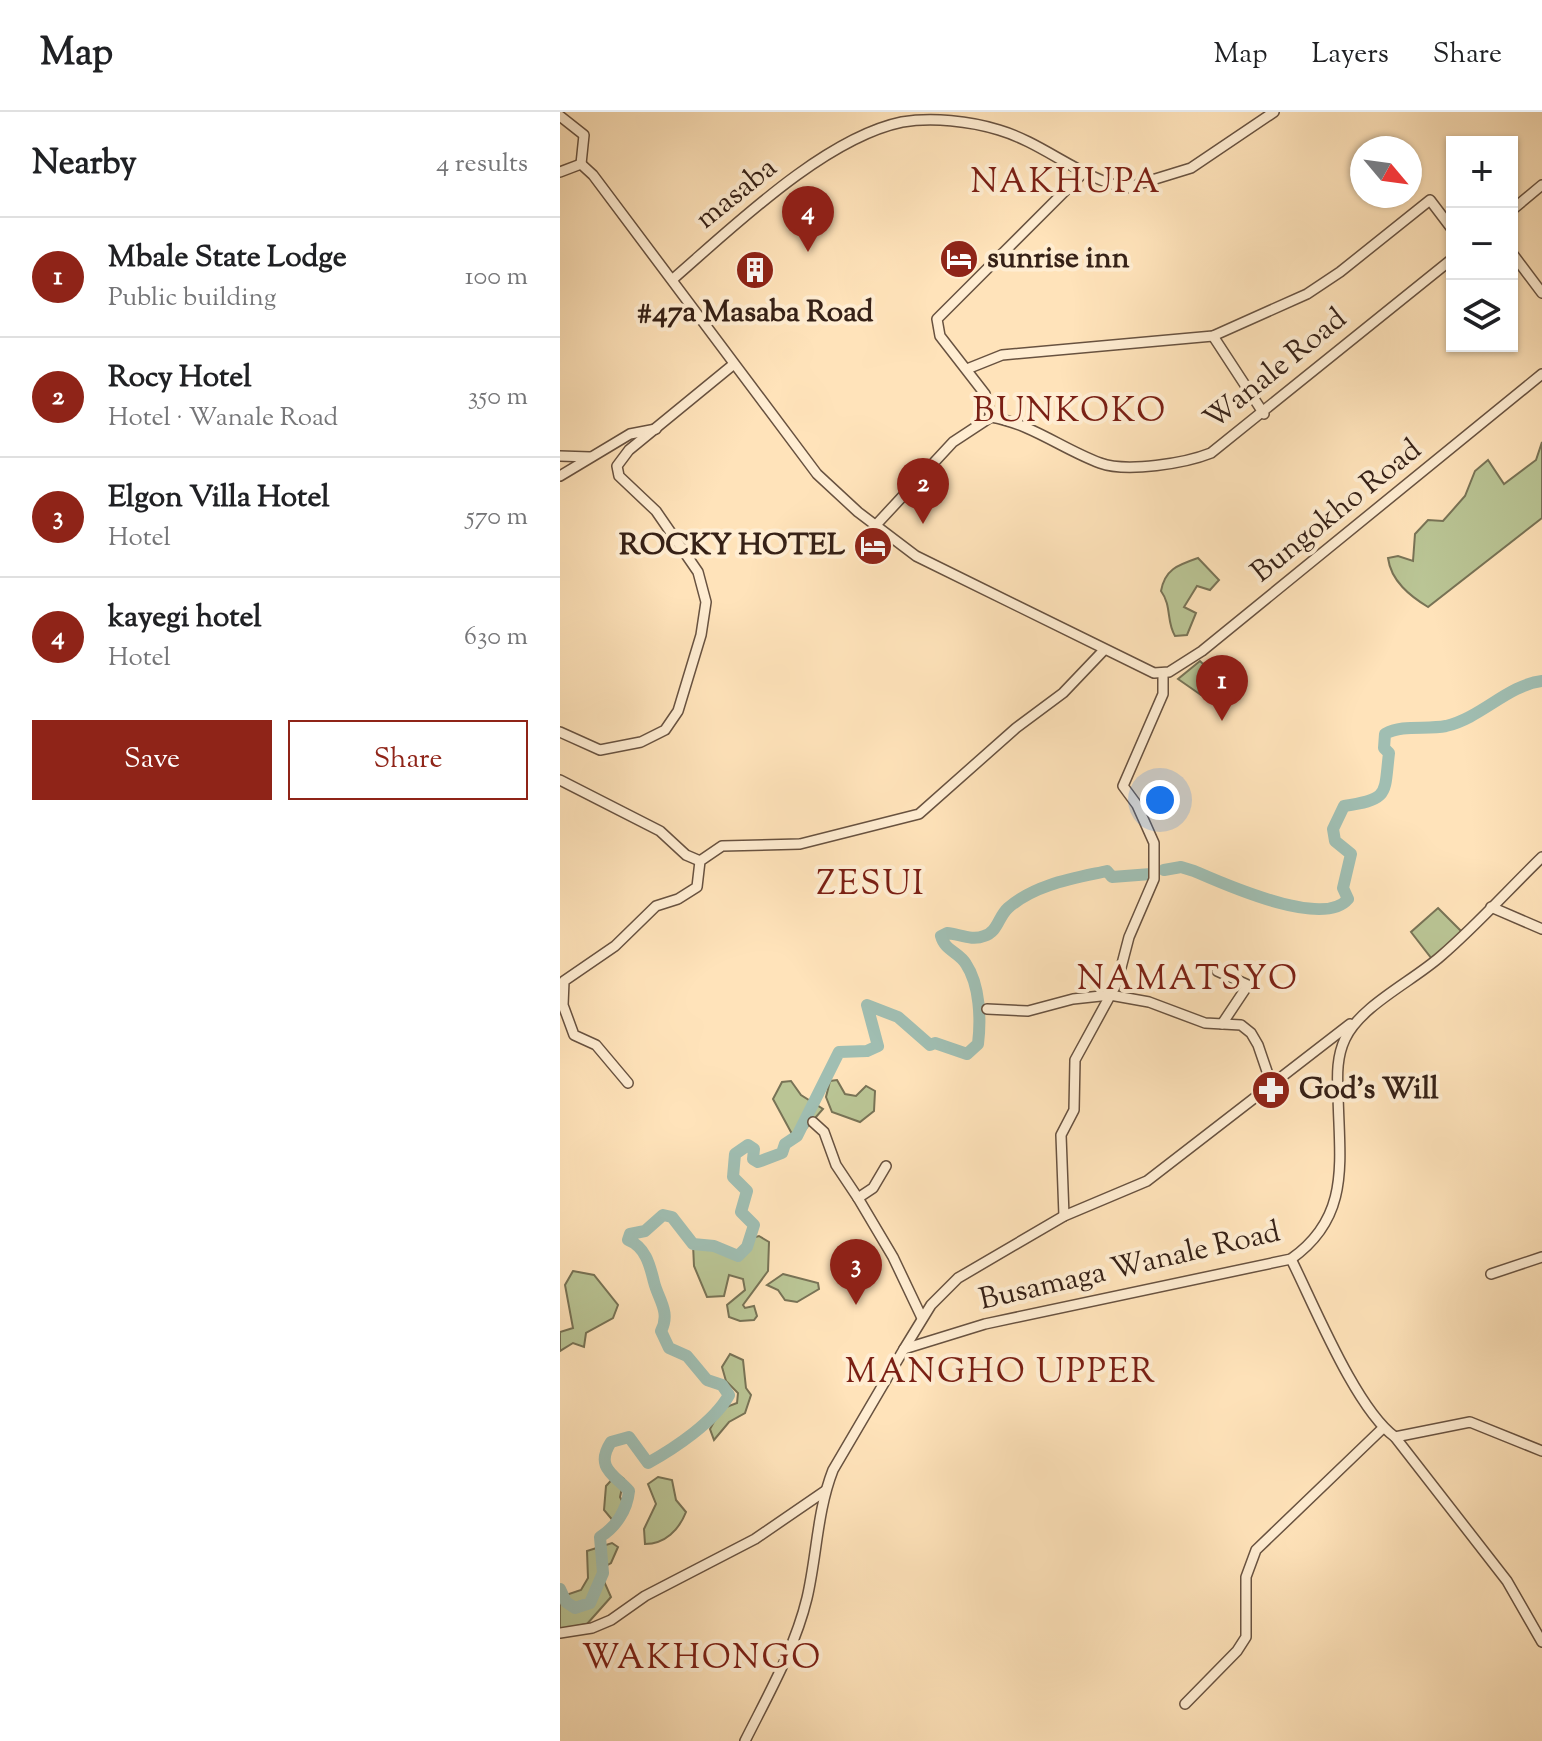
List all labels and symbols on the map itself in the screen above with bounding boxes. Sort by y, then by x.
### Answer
north arrow [1350,136,1422,208]
street label: masaba [687,148,787,240]
district label: NAKHUPA [970,159,1162,208]
pin: 4 [782,186,834,252]
hotel icon: sunrise inn [938,238,980,280]
place label: sunrise inn [987,238,1130,281]
building icon: #47a Masaba Road [734,249,776,291]
place label: #47a Masaba Road [636,292,874,335]
street label: Wanale Road [1195,299,1357,441]
district label: BUNKOKO [973,388,1167,437]
street label: Bungokho Road [1243,430,1431,594]
pin: 2 [897,458,949,524]
place label: ROCKY HOTEL [619,525,845,568]
hotel icon: ROCKY HOTEL [852,525,894,567]
pin: 1 [1196,655,1248,721]
your location [1140,780,1180,820]
district label: ZESUI [817,861,925,910]
district label: NAMATSYO [1077,956,1299,1005]
pharmacy icon: God's Will [1250,1069,1292,1111]
place label: God's Will [1299,1069,1439,1112]
street label: Busamaga Wanale Road [975,1211,1285,1323]
pin: 3 [830,1239,882,1305]
district label: MANGHO UPPER [845,1349,1157,1398]
district label: WAKHONGO [582,1635,822,1684]

